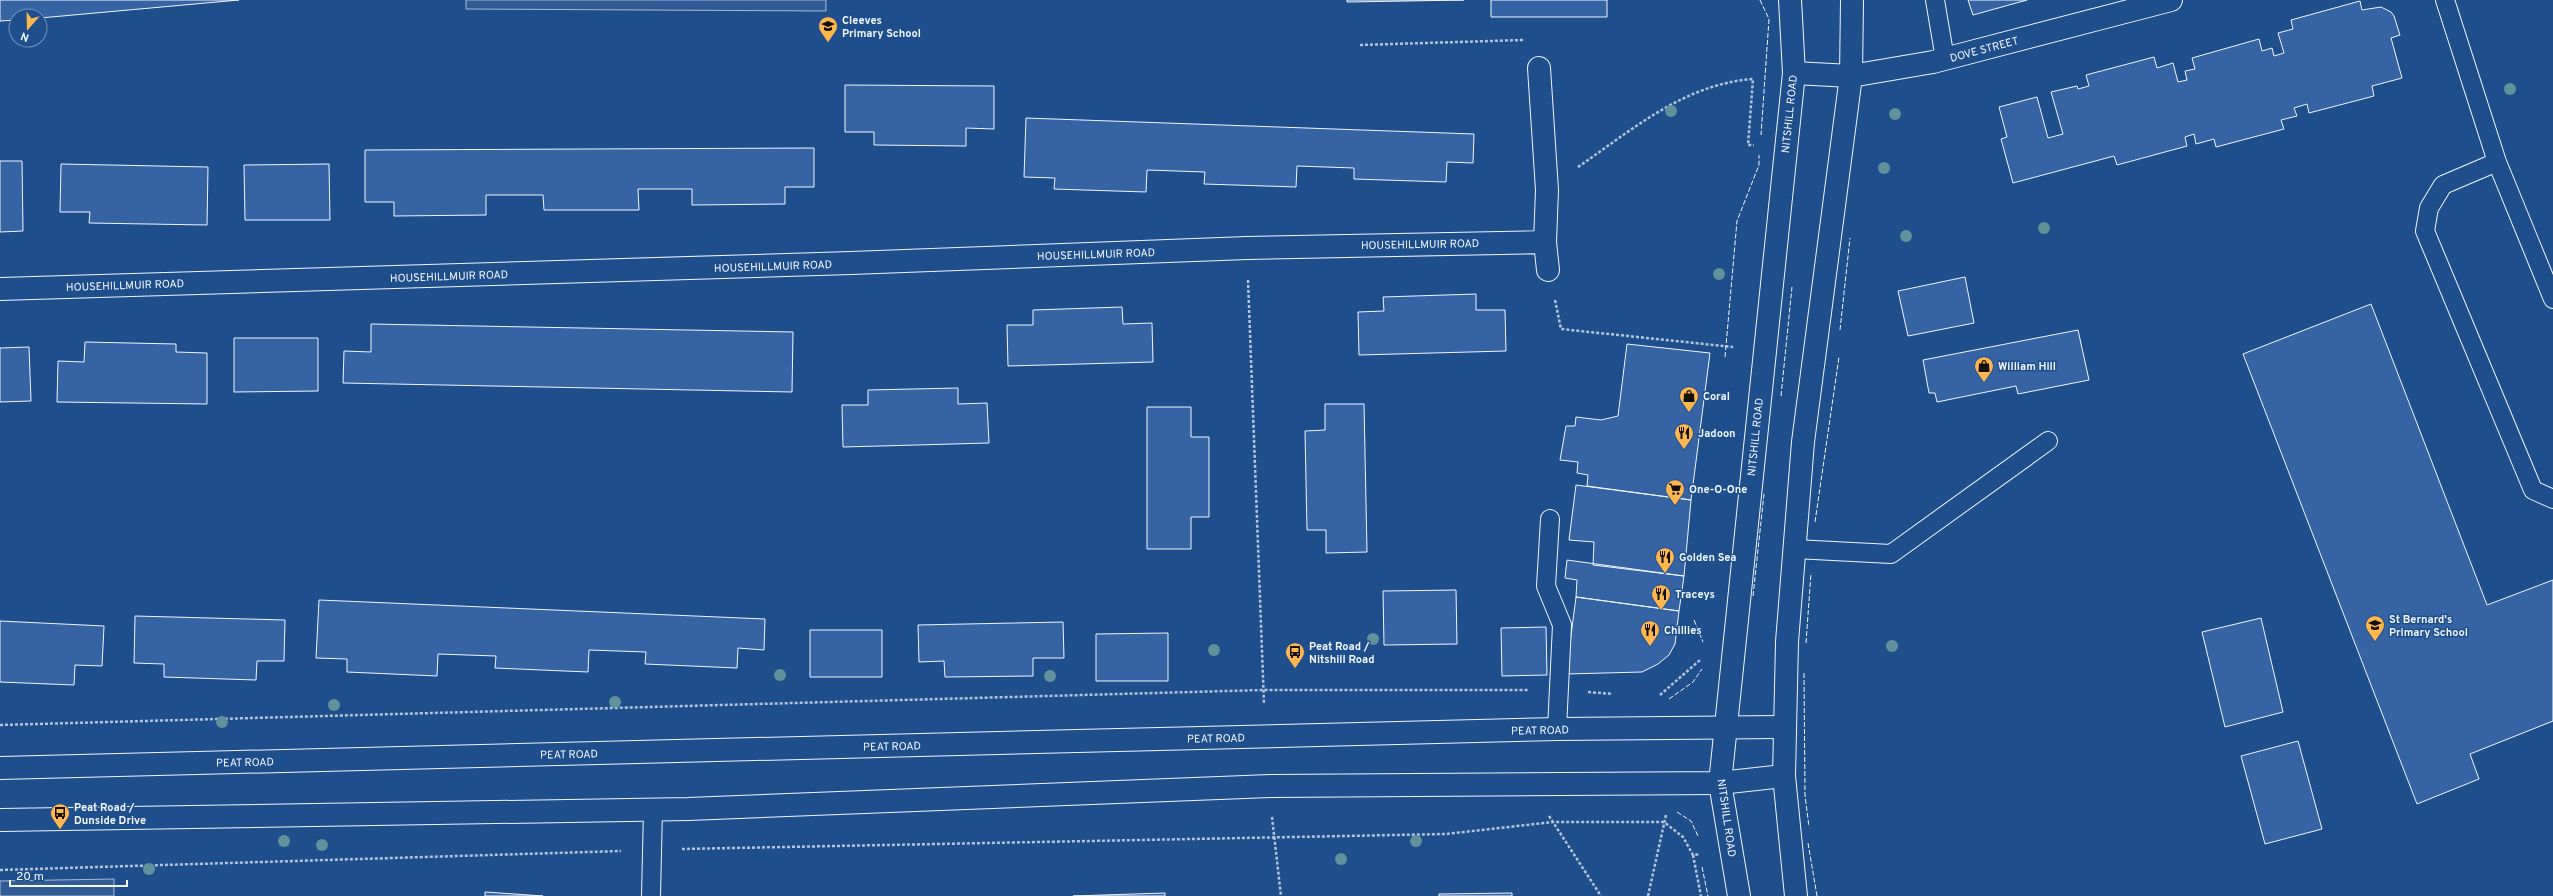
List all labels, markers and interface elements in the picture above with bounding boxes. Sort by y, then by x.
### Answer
north arrow [8,8,48,48]
place label: Cleeves Primary School [842,14,921,41]
school or university icon: Cleeves Primary School [817,15,839,43]
text: N [19,29,31,44]
street label: DOVE STREET [1948,34,2020,66]
street label: NITSHILL ROAD [1779,74,1801,154]
street label: HOUSEHILLMUIR ROAD [1361,237,1479,253]
street label: HOUSEHILLMUIR ROAD [1037,246,1155,264]
street label: HOUSEHILLMUIR ROAD [714,258,832,276]
street label: HOUSEHILLMUIR ROAD [390,268,508,286]
street label: HOUSEHILLMUIR ROAD [66,277,184,295]
shop icon: William Hill [1973,355,1995,383]
place label: William Hill [1998,360,2056,374]
shop icon: Coral [1678,385,1700,413]
place label: Coral [1703,390,1730,404]
street label: NITSHILL ROAD [1745,397,1767,477]
restaurant icon: Jadoon [1673,422,1695,450]
place label: Jadoon [1698,427,1736,441]
supermarket icon: One-O-One [1664,478,1686,506]
place label: One-O-One [1689,483,1747,497]
restaurant icon: Golden Sea [1654,546,1676,574]
place label: Golden Sea [1679,551,1736,565]
restaurant icon: Traceys [1650,583,1672,611]
place label: Traceys [1675,588,1715,602]
place label: St Bernard's Primary School [2389,613,2468,640]
school or university icon: St Bernard's Primary School [2364,614,2386,642]
restaurant icon: Chillies [1639,619,1661,647]
place label: Chillies [1664,624,1702,638]
place label: Peat Road / Nitshill Road [1309,640,1374,667]
bus stop icon: Peat Road / Nitshill Road [1284,641,1306,669]
street label: PEAT ROAD [1511,723,1569,739]
street label: PEAT ROAD [1187,731,1245,747]
street label: PEAT ROAD [863,739,921,755]
street label: PEAT ROAD [540,747,598,763]
street label: PEAT ROAD [216,755,274,771]
street label: NITSHILL ROAD [1714,778,1738,858]
place label: Peat Road / Dunside Drive [74,801,146,828]
bus stop icon: Peat Road / Dunside Drive [49,802,71,830]
scale bar [10,862,127,888]
text: 20 m [16,869,44,885]

